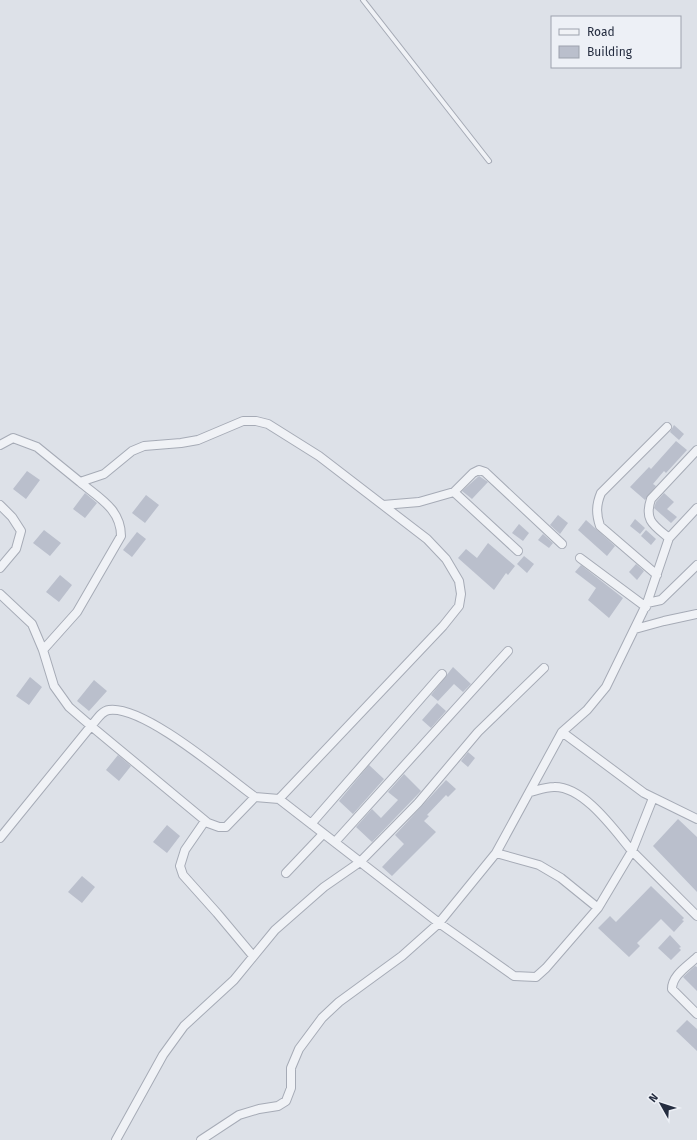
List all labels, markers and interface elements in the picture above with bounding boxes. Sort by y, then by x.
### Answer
legend [551,16,681,68]
text: Road [587,25,615,39]
text: Building [587,45,633,59]
north arrow [641,1084,681,1124]
text: N [646,1091,661,1105]

